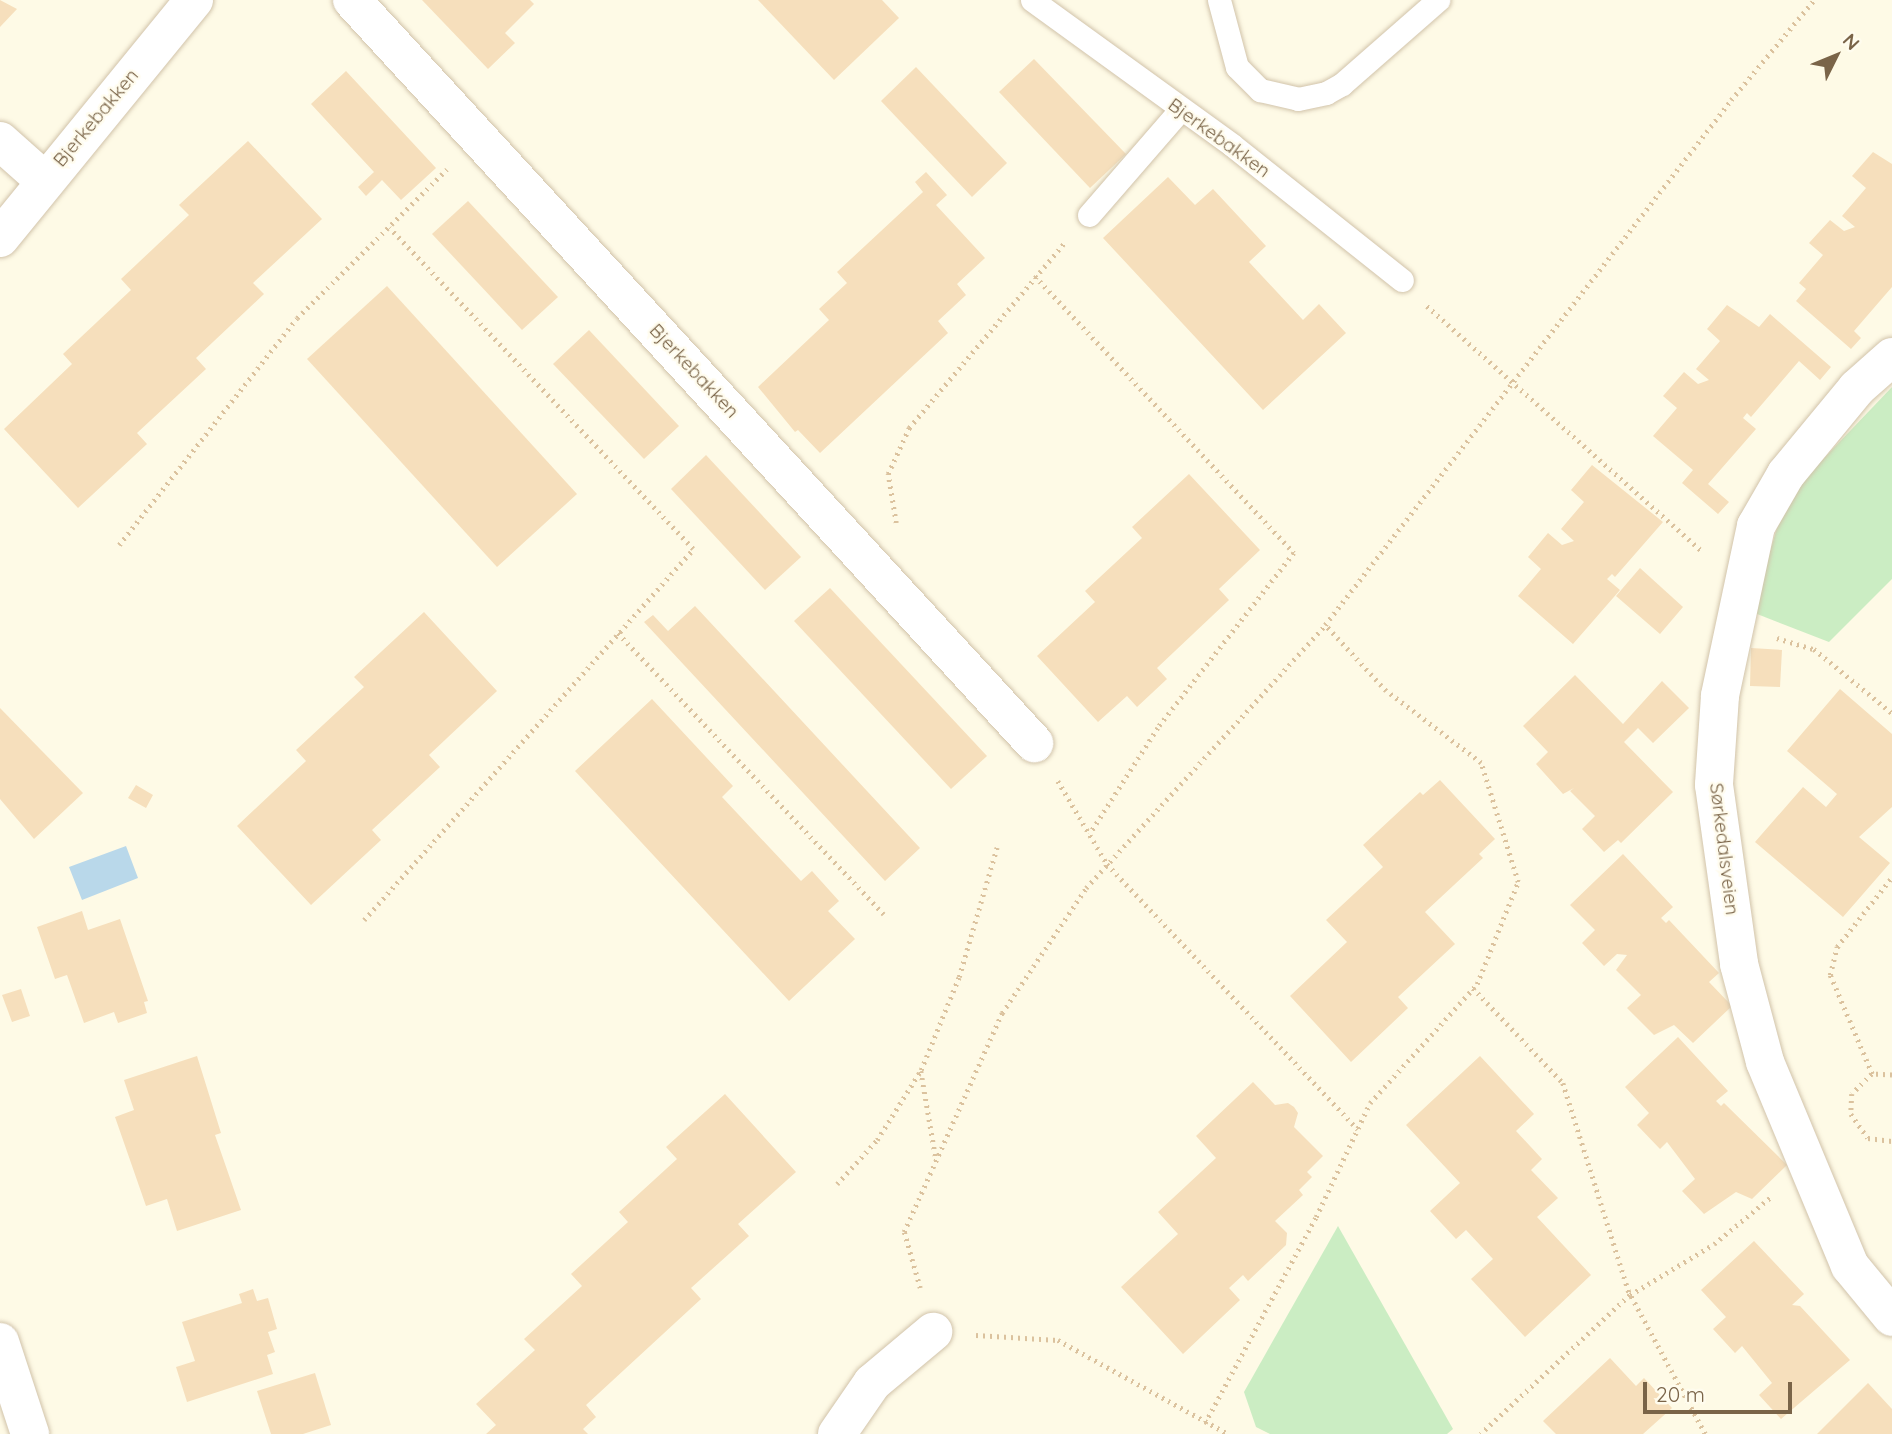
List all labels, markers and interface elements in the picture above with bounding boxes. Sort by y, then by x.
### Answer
north arrow [1801,21,1871,91]
text: N [1838,28,1865,55]
street label: Bjerkebakken [49,64,143,172]
street label: Bjerkebakken [1164,93,1274,183]
street label: Bjerkebakken [645,319,743,423]
street label: Sørkedalsveien [1705,782,1743,916]
scale bar [1647,1368,1796,1412]
text: 20 m [1656,1381,1705,1407]

